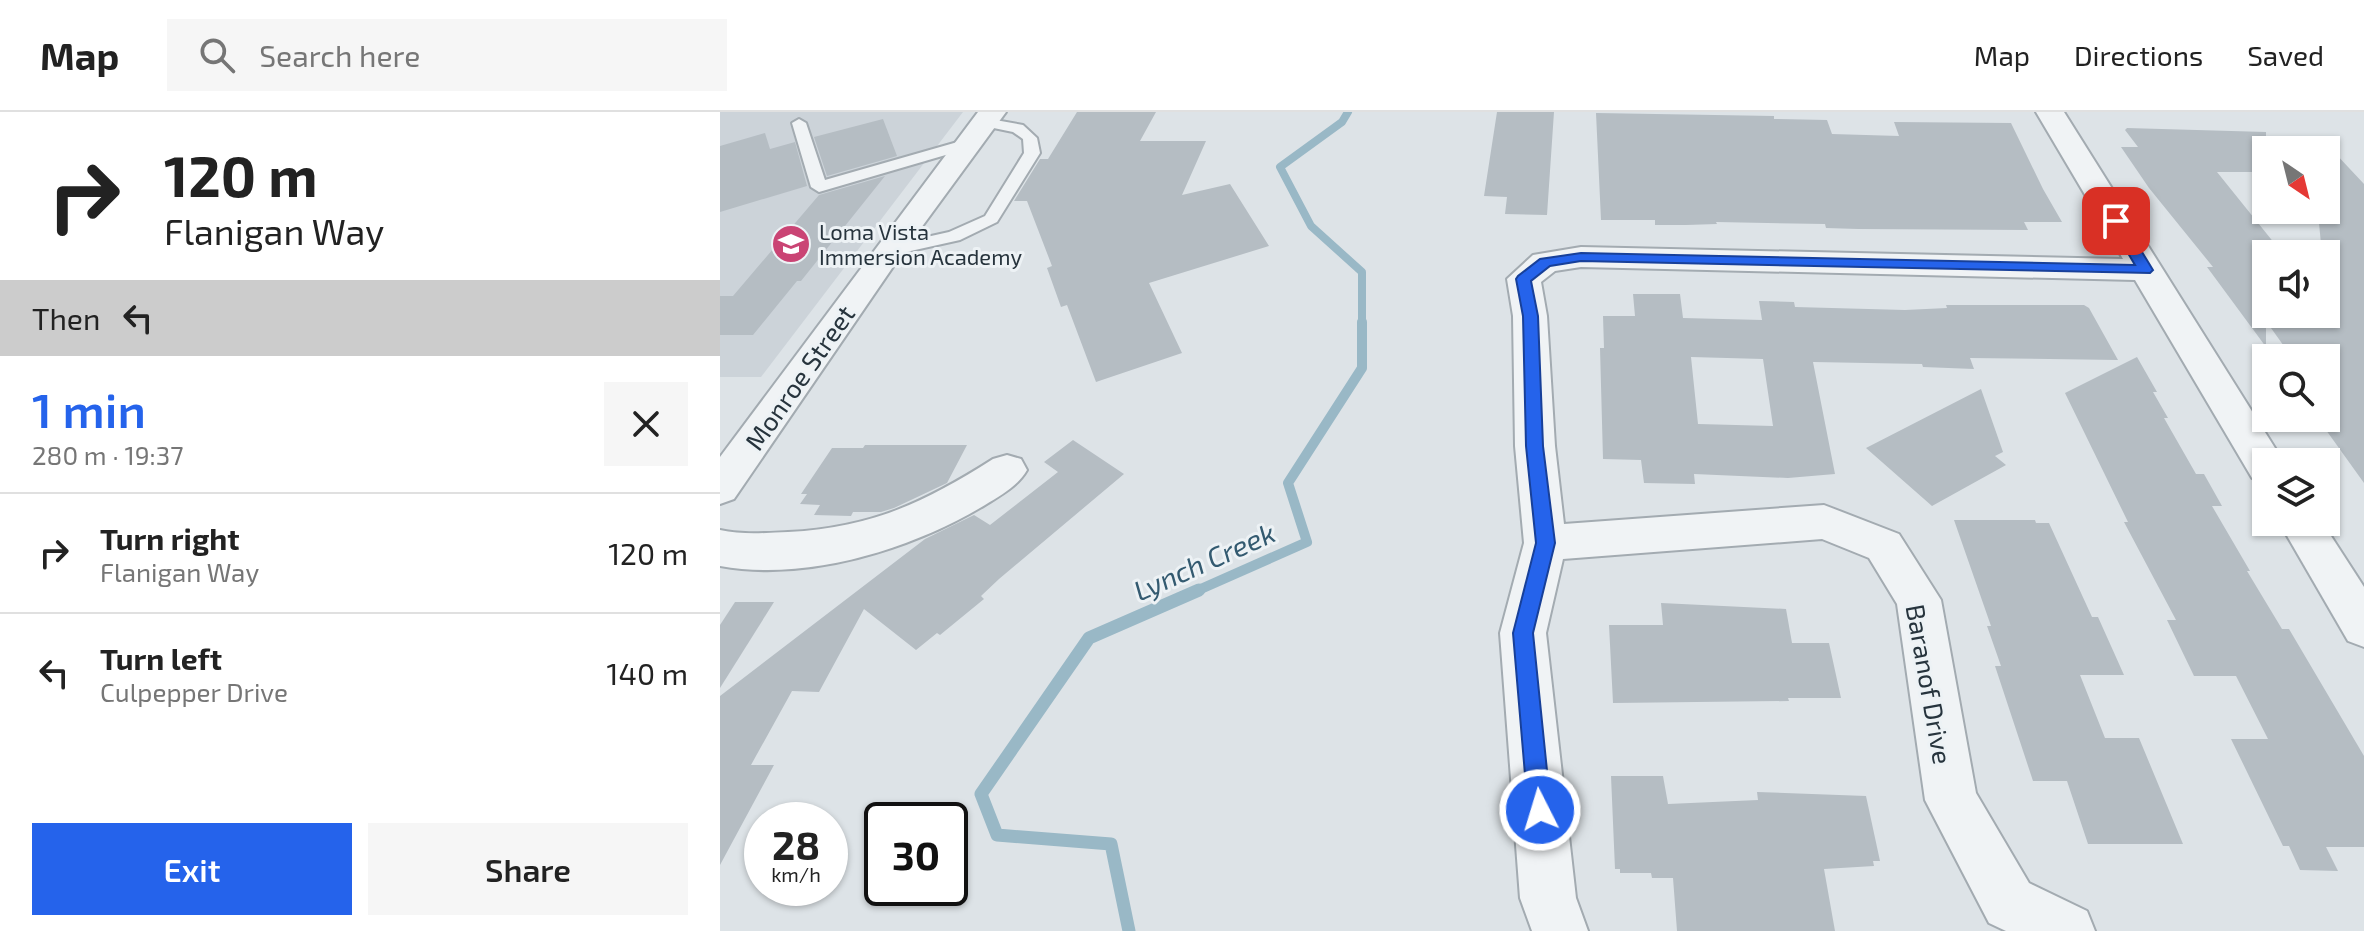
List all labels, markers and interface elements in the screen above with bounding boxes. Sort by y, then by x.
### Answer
search box [167,19,727,91]
text: Map [40,32,119,78]
icon: search [195,33,239,77]
text: Search here [259,37,420,73]
text: Map [1974,38,2030,72]
text: Directions [2074,38,2203,72]
text: Saved [2247,38,2324,72]
north arrow [2252,136,2340,224]
map controls [2252,136,2340,536]
text: 120 m [164,141,318,208]
icon: right [32,144,136,248]
pin [2082,187,2150,255]
icon: arrive [2094,199,2138,243]
text: Flanigan Way [164,209,384,252]
place label: Loma Vista Immersion Academy [819,218,1022,269]
school or university icon: Loma Vista Immersion Academy [770,223,812,265]
button: sound [2252,240,2340,328]
icon: left [116,296,160,340]
street label: Monroe Street [738,299,860,455]
text: Then [32,300,100,336]
button: search [2252,344,2340,432]
text: 1 min [32,380,146,438]
button: close [604,382,688,466]
text: 280 m · 19:37 [32,439,184,470]
button: layers [2252,448,2340,536]
water label: Lynch Creek [1128,515,1280,607]
text: Turn right [100,520,240,556]
icon: right [32,531,76,575]
text: 120 m [608,535,688,571]
text: Flanigan Way [100,556,259,587]
street label: Baranof Drive [1901,602,1959,766]
text: Turn left [100,640,222,676]
icon: left [32,651,76,695]
text: 140 m [607,655,688,691]
text: Culpepper Drive [100,676,288,707]
position arrow [1498,768,1582,852]
speed limit sign: 30 [864,802,968,906]
text: 28 [772,820,820,868]
button: Exit [32,823,352,915]
button: Share [368,823,688,915]
text: km/h [771,862,821,886]

